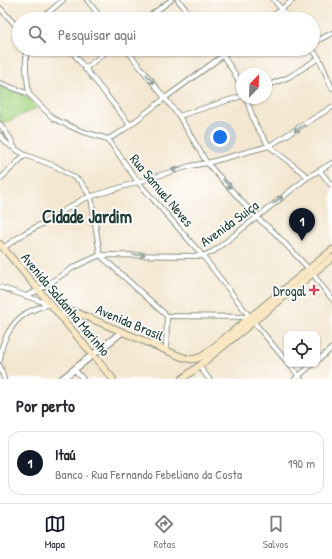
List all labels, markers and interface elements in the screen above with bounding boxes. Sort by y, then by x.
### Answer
search box [12,12,320,56]
icon: search [26,23,48,45]
text: Pesquisar aqui [58,24,136,45]
north arrow [236,68,272,104]
one-way arrow [146,74,154,85]
one-way arrow [294,124,305,132]
your location [210,127,230,147]
street label: Rua Samuel Neves [126,149,198,231]
one-way arrow [171,166,184,173]
one-way arrow [222,179,231,189]
street label: Avenida Suiça [196,195,262,251]
one-way arrow [273,196,284,205]
district label: Cidade Jardim [42,204,132,229]
pin: 1 [289,208,315,241]
street label: Avenida Saldanha Marinho [17,248,115,360]
one-way arrow [132,251,145,259]
place label: Drogal [273,281,306,301]
marker: Drogal [309,285,319,295]
street label: Avenida Brasil [93,299,167,345]
map controls [284,331,320,367]
button: locate [284,331,320,367]
text: Por perto [16,394,75,417]
text: Itaú [55,444,76,465]
text: 1 [28,454,32,472]
text: 190 m [288,454,315,472]
text: Banco · Rua Fernando Febeliano da Costa [55,465,242,483]
tab: Mapa [44,513,66,551]
tab: Rotas [153,513,175,551]
tab: Salvos [263,513,288,551]

